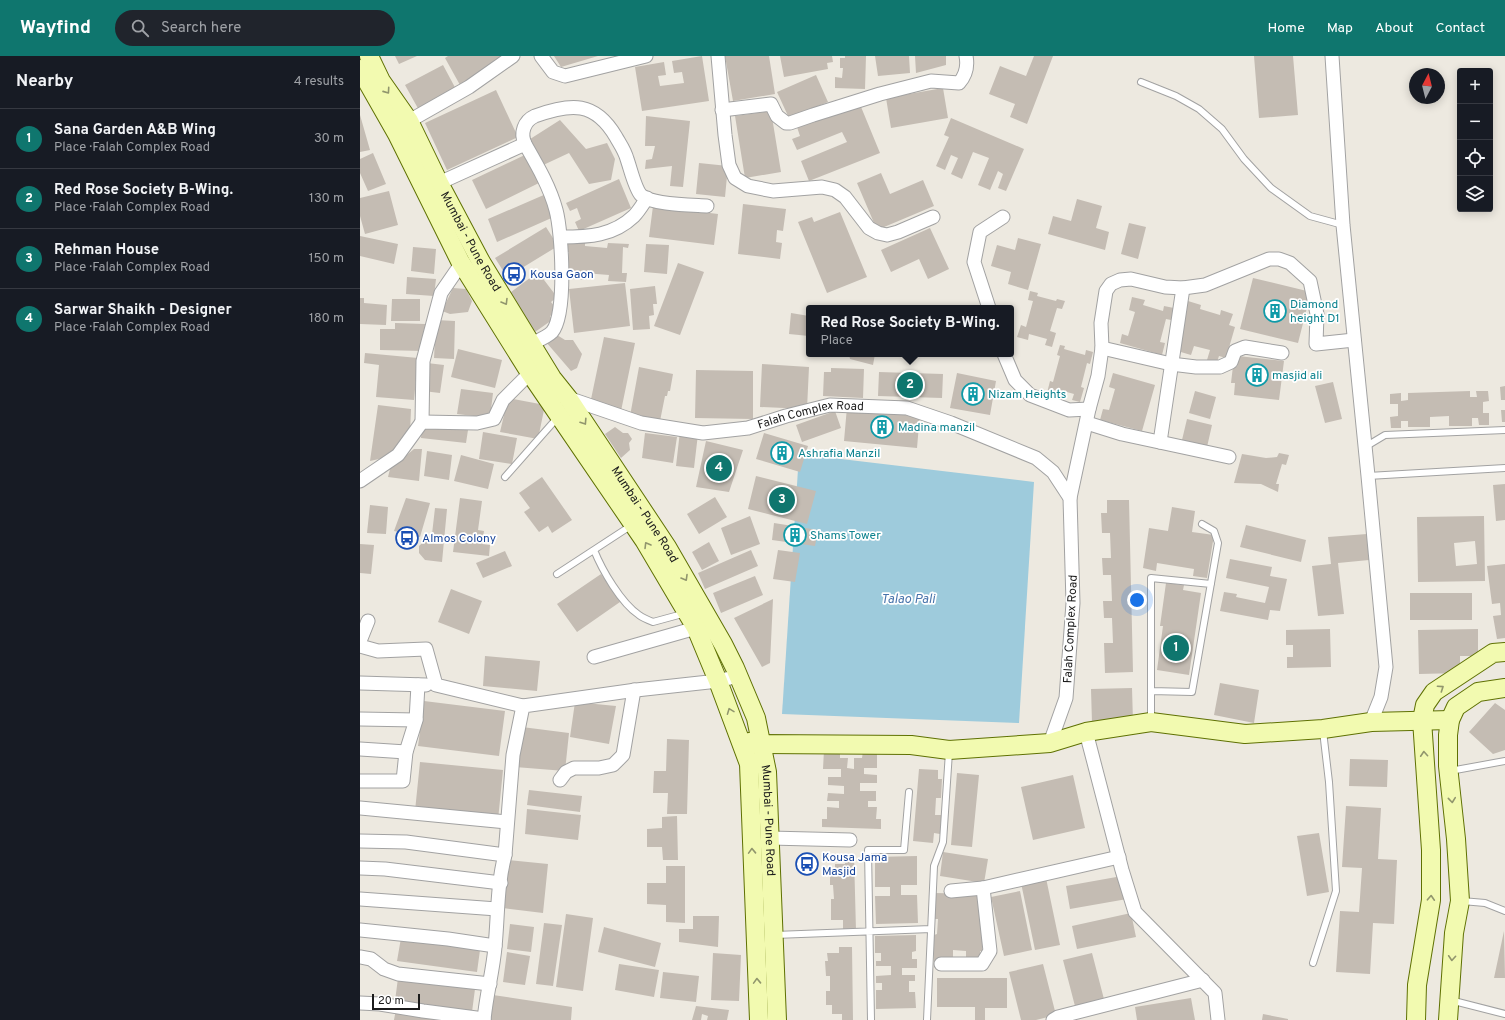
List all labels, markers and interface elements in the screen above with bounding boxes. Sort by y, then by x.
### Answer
search box [115,10,395,46]
text: Wayfind [20,16,91,40]
icon: search [129,17,151,39]
text: Search here [161,19,241,38]
text: Home [1268,20,1305,37]
text: Map [1327,20,1353,37]
text: About [1375,20,1414,37]
text: Contact [1436,20,1485,37]
north arrow [1409,68,1445,104]
map controls [1457,68,1493,212]
button: + [1457,68,1493,104]
text: Nearby [16,71,73,93]
text: 4 results [294,74,344,90]
one-way arrow [382,86,389,93]
button: − [1457,104,1493,140]
text: Sana Garden A&B Wing [54,121,216,140]
text: 1 [26,131,32,147]
text: 30 m [314,131,344,147]
text: Place · Falah Complex Road [54,140,210,156]
button: locate [1457,140,1493,176]
button: layers [1457,176,1493,212]
text: Red Rose Society B-Wing. [54,181,233,200]
street label: Mumbai - Pune Road [436,189,504,295]
text: 2 [25,191,33,207]
text: 130 m [309,191,344,207]
text: Place · Falah Complex Road [54,200,210,216]
text: Rehman House [54,241,159,260]
text: 3 [25,251,33,267]
text: 150 m [309,251,344,267]
text: Place · Falah Complex Road [54,260,210,276]
bus stop icon: Kousa Gaon [501,261,527,287]
place label: Kousa Gaon [530,267,594,283]
place label: Diamond height D1 [1290,297,1340,327]
one-way arrow [500,298,508,305]
building icon: Diamond height D1 [1262,298,1288,324]
text: Sarwar Shaikh - Designer [54,301,232,320]
popup [806,305,1014,357]
text: 4 [25,311,33,327]
text: 180 m [309,311,344,327]
text: Red Rose Society B-Wing. [820,314,1000,333]
text: Place · Falah Complex Road [54,320,210,336]
text: Place [820,333,853,349]
building icon: masjid ali [1244,362,1270,388]
place label: masjid ali [1272,368,1322,384]
pin: 2 [897,370,923,400]
building icon: Nizam Heights [960,381,986,407]
place label: Nizam Heights [988,387,1066,403]
street label: Falah Complex Road [756,398,864,433]
building icon: Madina manzil [869,414,895,440]
one-way arrow [579,418,587,425]
place label: Madina manzil [898,420,975,436]
building icon: Ashrafia Manzil [769,440,795,466]
place label: Ashrafia Manzil [798,446,880,462]
pin: 4 [706,453,732,483]
street label: Mumbai - Pune Road [607,464,681,566]
pin: 3 [769,485,795,515]
building icon: Shams Tower [782,522,808,548]
bus stop icon: Almos Colony [394,525,420,551]
place label: Shams Tower [810,528,881,544]
place label: Almos Colony [422,531,496,547]
one-way arrow [644,542,651,549]
one-way arrow [680,574,687,581]
street label: Falah Complex Road [1060,574,1082,684]
your location [1127,590,1147,610]
water label: Talao Pali [881,592,936,608]
pin: 1 [1163,633,1189,663]
one-way arrow [1436,685,1443,692]
one-way arrow [726,707,734,714]
one-way arrow [1420,751,1429,757]
street label: Mumbai - Pune Road [757,763,778,877]
one-way arrow [1447,797,1456,803]
one-way arrow [748,848,756,854]
place label: Kousa Jama Masjid [822,850,887,880]
bus stop icon: Kousa Jama Masjid [794,851,820,877]
one-way arrow [1426,895,1435,901]
one-way arrow [1448,955,1457,961]
one-way arrow [753,978,761,984]
scale bar [372,992,420,1011]
text: 20 m [378,994,404,1008]

